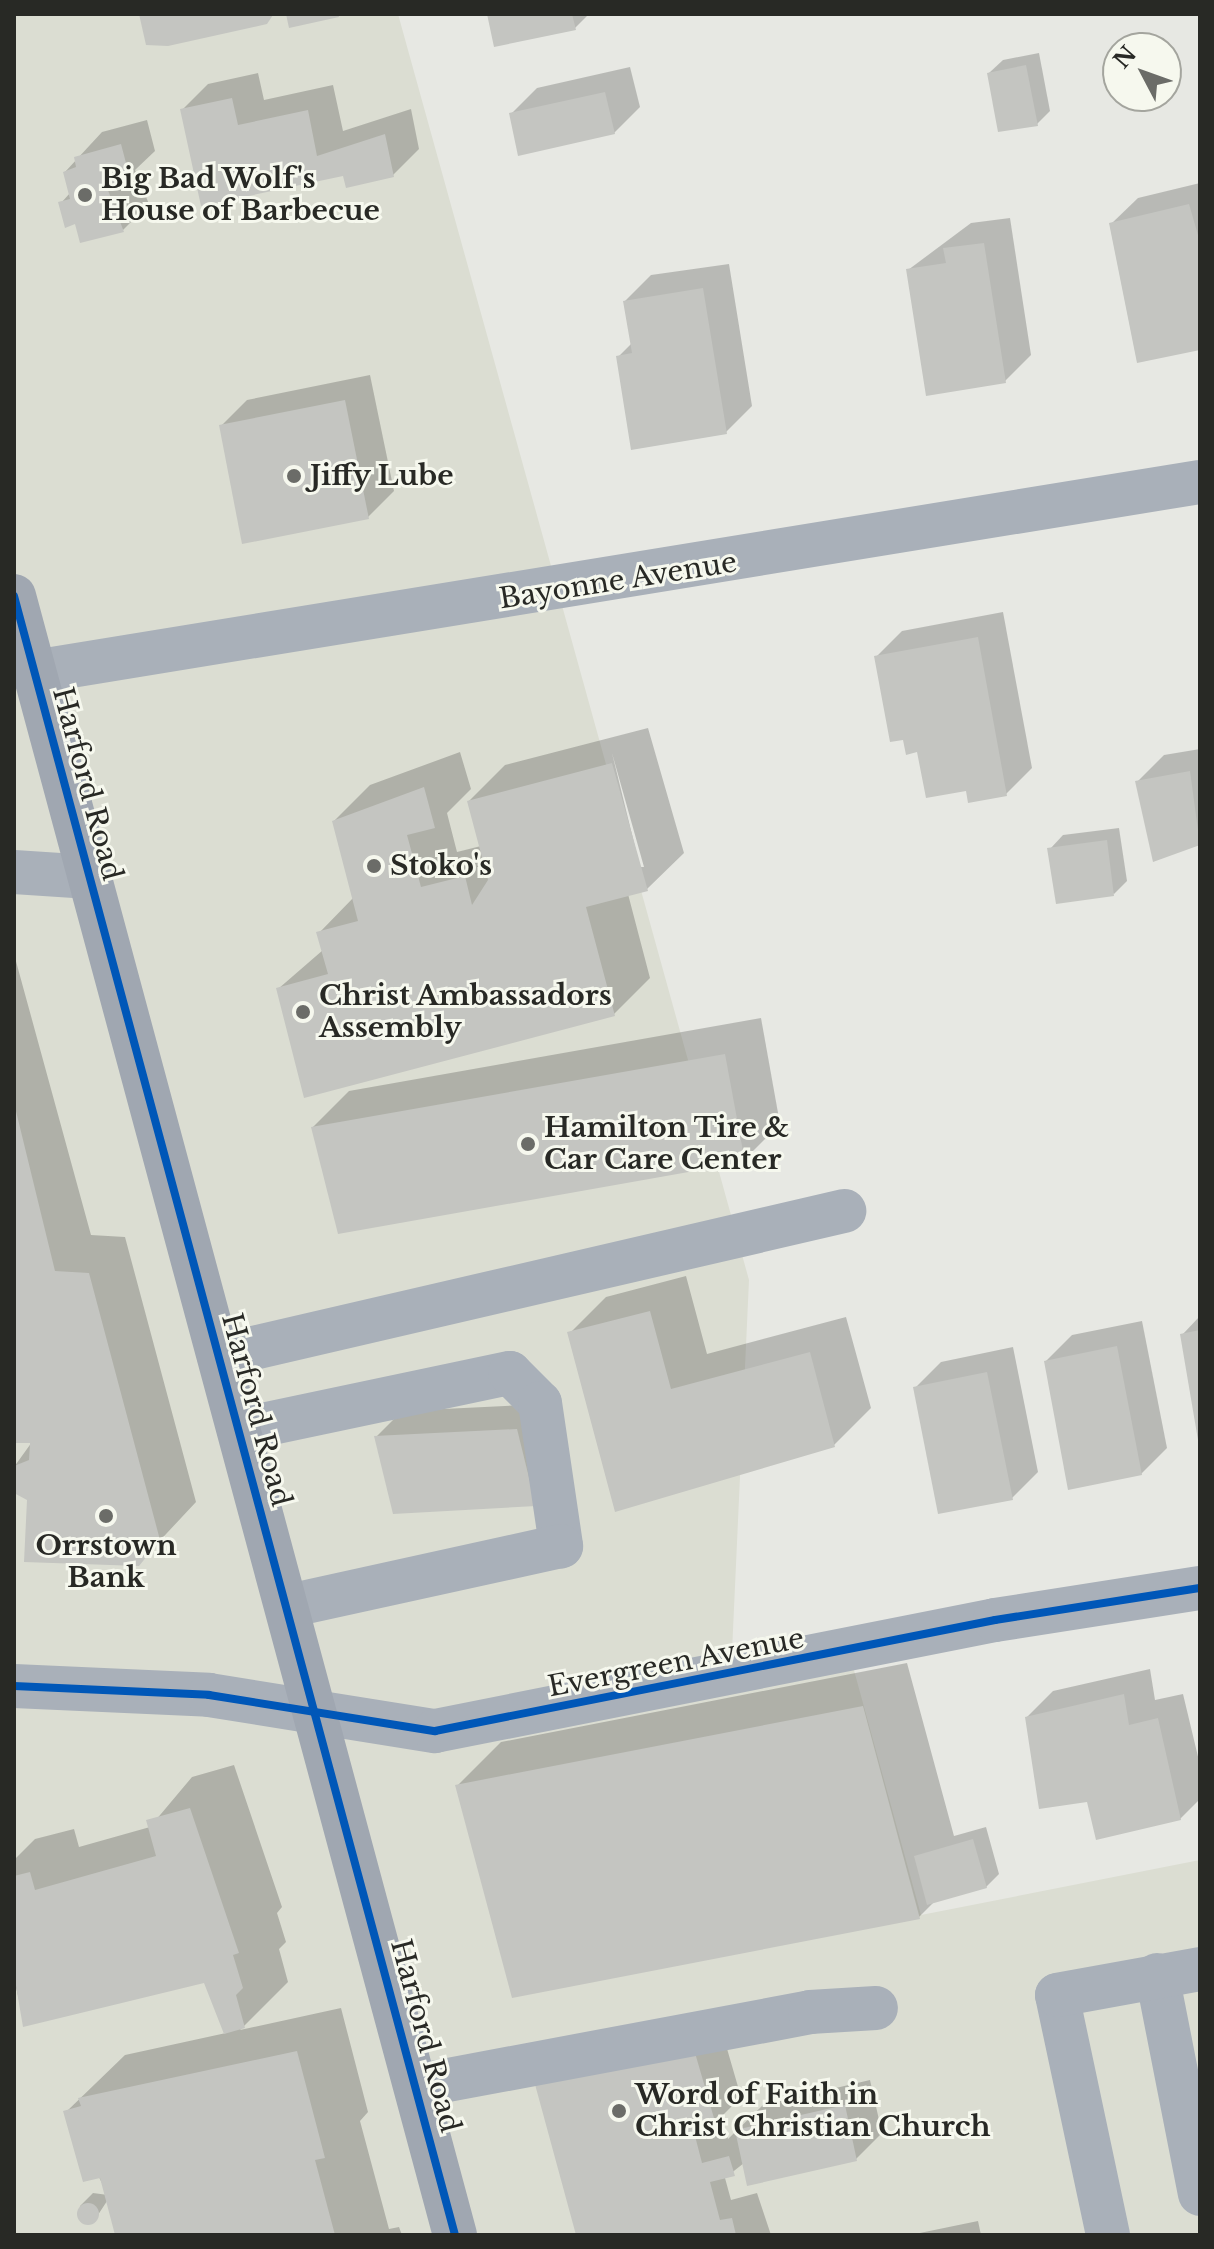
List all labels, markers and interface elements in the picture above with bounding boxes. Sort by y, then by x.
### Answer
north arrow [1102,32,1182,112]
text: N [1108,41,1142,74]
place label: Big Bad Wolf's House of Barbecue [101,162,380,228]
marker: Big Bad Wolf's House of Barbecue [76,186,94,204]
place label: Jiffy Lube [310,459,454,493]
marker: Jiffy Lube [285,467,303,485]
street label: Bayonne Avenue [496,546,740,616]
street label: Harford Road [45,684,129,884]
place label: Stoko's [390,849,492,883]
marker: Stoko's [365,857,383,875]
place label: Christ Ambassadors Assembly [319,979,613,1045]
marker: Christ Ambassadors Assembly [294,1003,312,1021]
place label: Hamilton Tire & Car Care Center [544,1111,790,1177]
marker: Hamilton Tire & Car Care Center [519,1135,537,1153]
street label: Harford Road [214,1310,298,1510]
marker: Orrstown Bank [97,1507,115,1525]
place label: Orrstown Bank [35,1529,177,1595]
street label: Evergreen Avenue [544,1622,808,1704]
street label: Harford Road [383,1936,467,2136]
place label: Word of Faith in Christ Christian Church [635,2078,991,2144]
marker: Word of Faith in Christ Christian Church [610,2102,628,2120]

